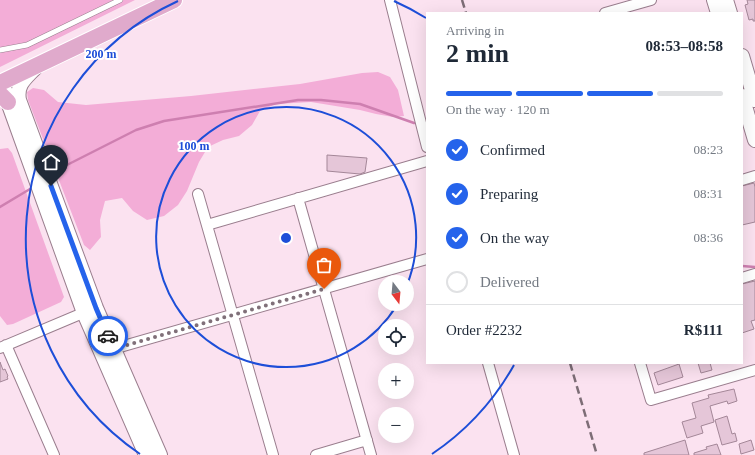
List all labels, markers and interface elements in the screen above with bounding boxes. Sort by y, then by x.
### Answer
text: Arriving in [446,23,504,38]
text: 08:53–08:58 [646,38,723,54]
text: 2 min [446,39,509,68]
text: 200 m [86,47,117,61]
text: On the way · 120 m [446,102,550,117]
text: 100 m [179,139,210,153]
icon: check [446,139,468,161]
text: Confirmed [480,142,545,158]
text: 08:23 [693,142,723,157]
pin [34,145,68,186]
icon: home [40,151,62,173]
icon: check [446,183,468,205]
text: Preparing [480,186,538,202]
text: 08:31 [693,186,723,201]
icon: check [446,227,468,249]
text: On the way [480,230,549,246]
text: 08:36 [693,230,723,245]
centre of rings [279,231,293,245]
pin [307,248,341,289]
icon: bag [313,254,335,276]
text: Delivered [480,274,539,290]
north arrow [378,275,414,311]
map controls [378,275,414,443]
courier [88,316,128,356]
button: locate [378,319,414,355]
text: Order #2232 [446,322,522,338]
text: R$111 [684,322,723,338]
icon: car [97,325,119,347]
button: + [378,363,414,399]
button: − [378,407,414,443]

